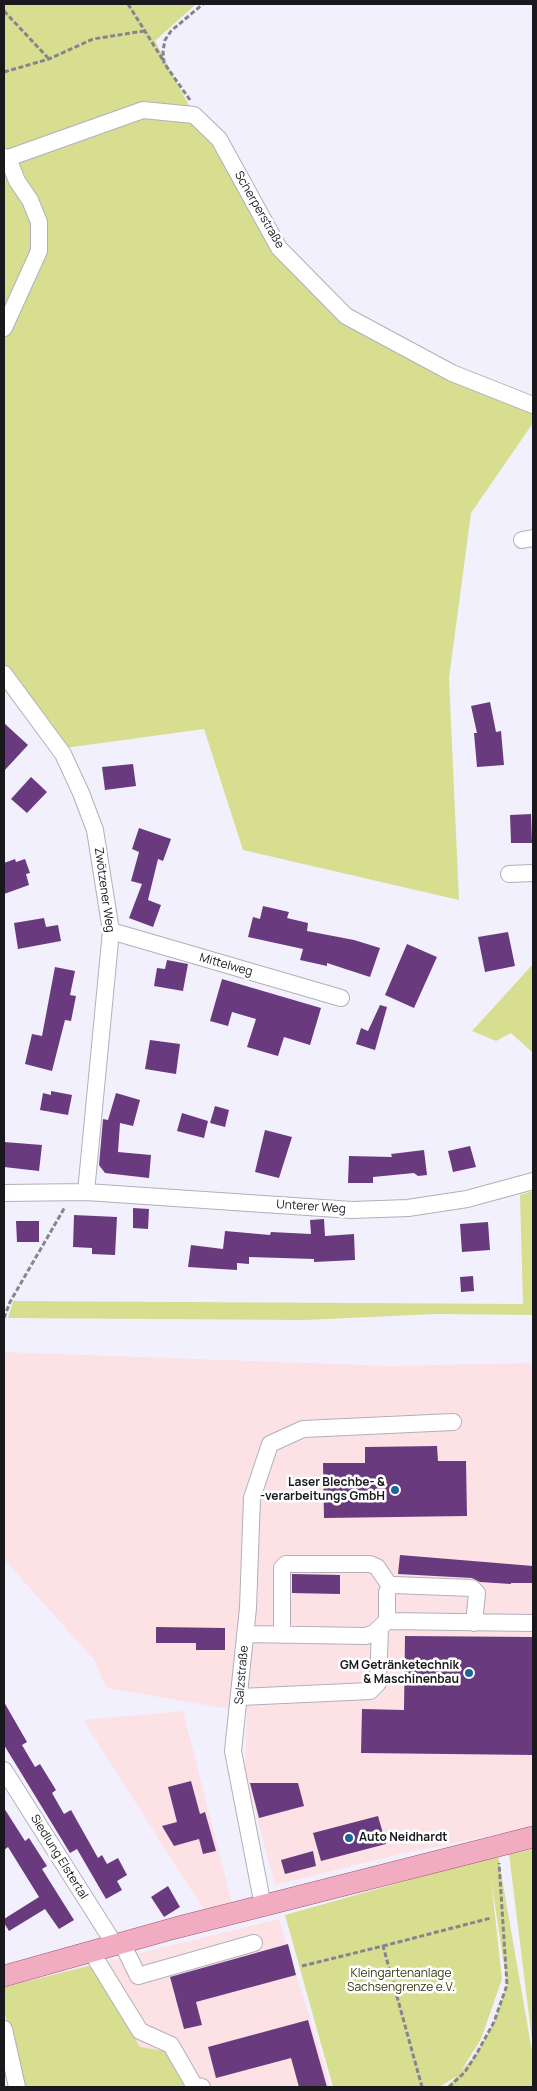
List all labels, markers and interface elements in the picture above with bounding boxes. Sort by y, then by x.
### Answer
street label: Scherperstraße [231,169,287,251]
street label: Zwötzener Weg [91,847,117,933]
street label: Mittelweg [198,951,254,979]
street label: Unterer Weg [276,1197,346,1217]
place label: Laser Blechbe- & -verarbeitungs GmbH [260,1476,385,1504]
marker: Laser Blechbe- & -verarbeitungs GmbH [389,1484,401,1496]
street label: Salzstraße [232,1645,252,1705]
place label: GM Getränketechnik & Maschinenbau [340,1659,459,1687]
marker: GM Getränketechnik & Maschinenbau [463,1667,475,1679]
street label: Siedlung Elstertal [27,1812,91,1902]
place label: Auto Neidhardt [359,1831,448,1845]
marker: Auto Neidhardt [343,1832,355,1844]
park label: Kleingartenanlage Sachsengrenze e.V. [347,1967,455,1995]

